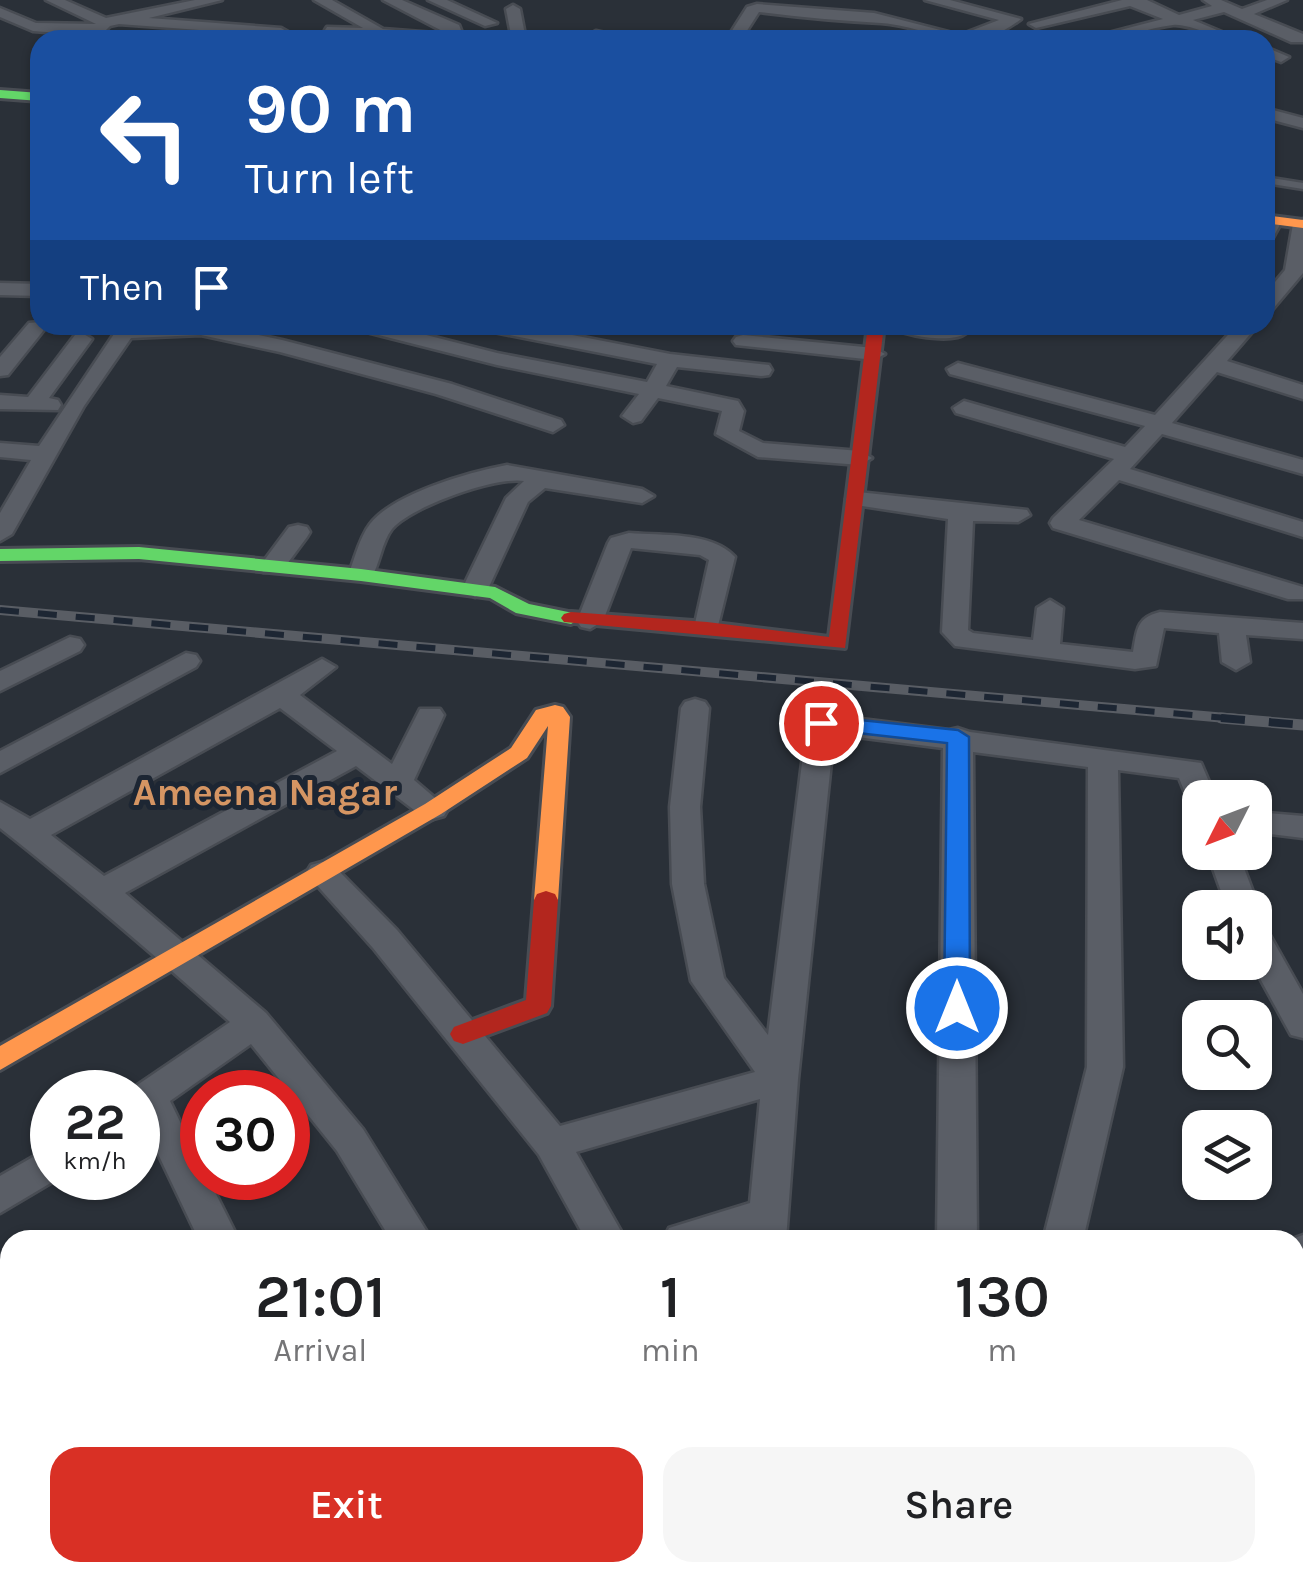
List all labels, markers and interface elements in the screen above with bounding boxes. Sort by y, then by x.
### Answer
text: 90 m [245,68,416,150]
icon: left [80,70,210,200]
text: Turn left [245,152,414,204]
icon: arrive [184,260,239,315]
text: Then [80,265,164,310]
pin [779,681,864,766]
icon: arrive [794,696,849,751]
district label: Ameena Nagar [133,770,397,815]
north arrow [1182,780,1272,870]
map controls [1182,780,1272,1200]
button: sound [1182,890,1272,980]
position arrow [905,956,1009,1060]
button: search [1182,1000,1272,1090]
speed limit sign: 30 [180,1070,310,1200]
text: 22 [65,1093,125,1152]
button: layers [1182,1110,1272,1200]
text: km/h [63,1146,127,1175]
text: 21:01 [255,1262,386,1332]
text: 1 [660,1262,681,1332]
text: 130 [955,1262,1050,1332]
text: Arrival [274,1332,367,1369]
text: min [641,1332,700,1369]
text: m [987,1332,1017,1369]
button: Exit [50,1447,643,1562]
button: Share [663,1447,1255,1562]

